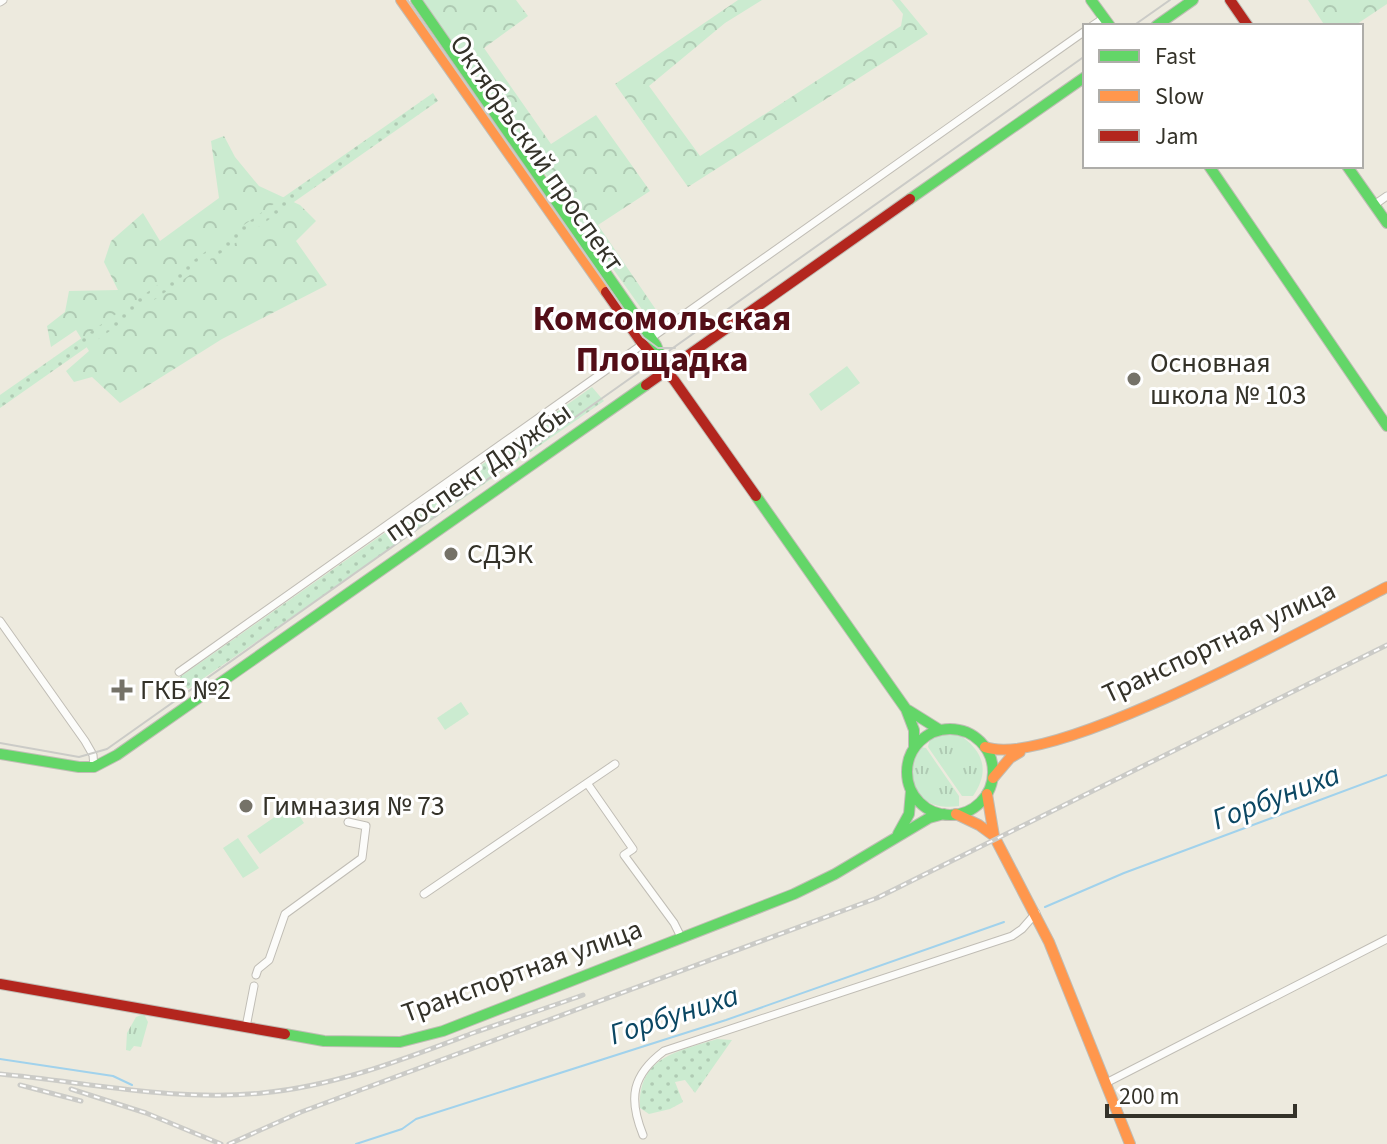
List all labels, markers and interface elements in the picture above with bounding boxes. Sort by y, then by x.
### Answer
legend [1083,24,1363,168]
street label: Октябрьский проспект [440,26,634,280]
text: Fast [1155,39,1196,74]
text: Slow [1155,79,1204,114]
text: Jam [1155,119,1199,154]
district label: Комсомольская Площадка [533,293,791,385]
place label: Основная школа № 103 [1150,343,1306,415]
marker: Основная школа № 103 [1125,370,1143,388]
street label: проспект Дружбы [376,392,580,552]
place label: СДЭК [467,534,534,574]
marker: СДЭК [442,545,460,563]
street label: Транспортная улица [1096,570,1342,714]
place label: ГКБ №2 [140,670,231,710]
marker: ГКБ №2 [111,679,133,701]
water label: Горбуниха [1206,753,1346,841]
place label: Гимназия № 73 [262,786,445,826]
marker: Гимназия № 73 [237,797,255,815]
street label: Транспортная улица [396,909,648,1033]
water label: Горбуниха [604,974,744,1056]
scale bar [1107,1068,1295,1118]
text: 200 m [1119,1079,1179,1114]

